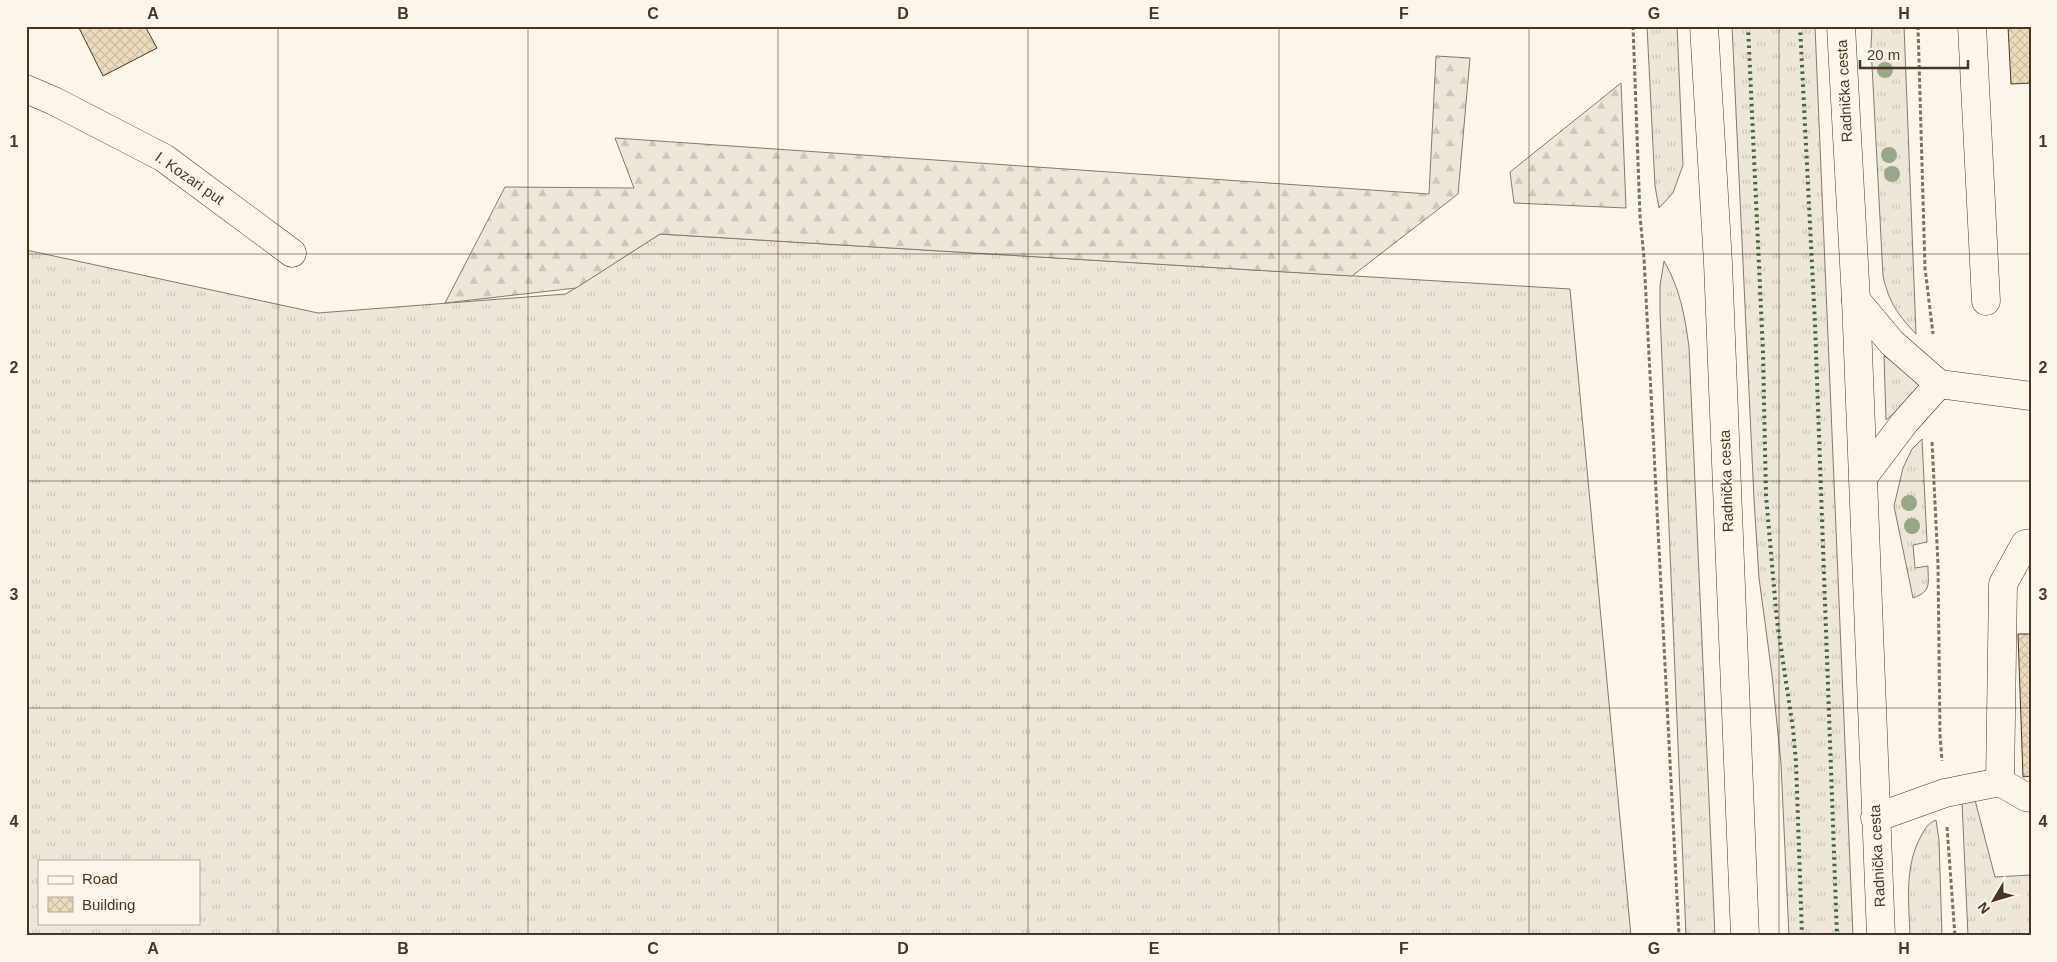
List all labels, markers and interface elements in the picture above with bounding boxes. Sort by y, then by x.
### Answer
text: A [147,5,159,22]
text: B [397,5,409,22]
text: C [647,5,659,22]
text: D [897,5,909,22]
text: E [1149,5,1160,22]
text: F [1399,5,1409,22]
text: G [1648,5,1660,22]
text: H [1898,5,1910,22]
scale bar [1860,38,1967,70]
street label: Radnička cesta [1833,39,1855,143]
text: 20 m [1867,46,1900,63]
text: 1 [10,133,19,150]
text: 1 [2039,133,2048,150]
street label: I. Kozari put [152,148,228,208]
text: 2 [10,359,19,376]
text: 2 [2039,359,2048,376]
street label: Radnička cesta [1716,429,1736,533]
text: 3 [10,586,19,603]
text: 3 [2039,586,2048,603]
street label: Radnička cesta [1866,804,1888,908]
text: 4 [10,813,19,830]
text: 4 [2039,813,2048,830]
legend [38,860,200,924]
text: Road [82,870,118,887]
north arrow [1970,874,2020,924]
text: Building [82,896,135,913]
text: N [1974,899,1993,917]
text: A [147,940,159,957]
text: B [397,940,409,957]
text: C [647,940,659,957]
text: D [897,940,909,957]
text: E [1149,940,1160,957]
text: F [1399,940,1409,957]
text: G [1648,940,1660,957]
text: H [1898,940,1910,957]

